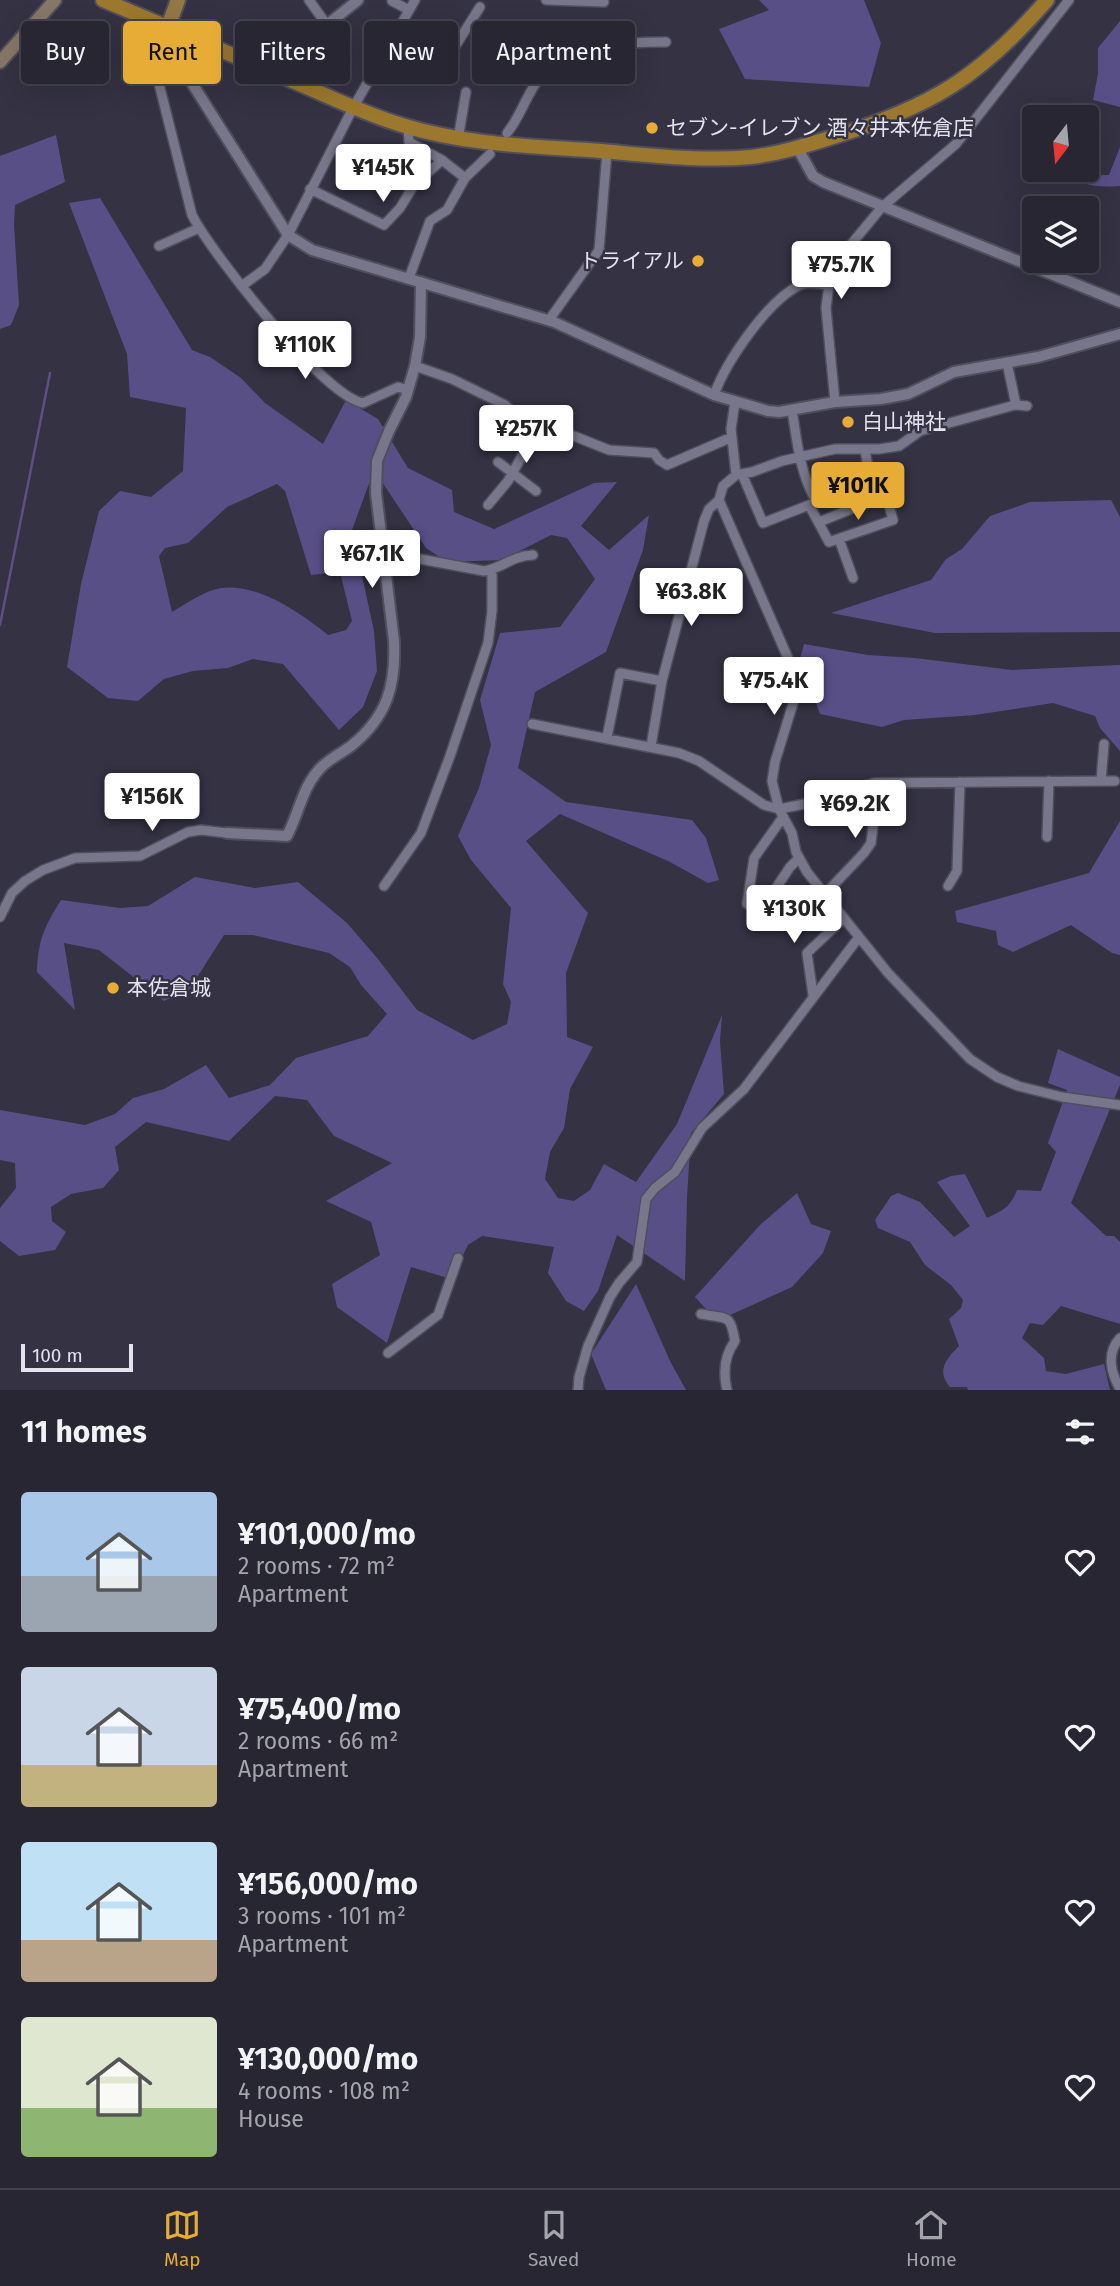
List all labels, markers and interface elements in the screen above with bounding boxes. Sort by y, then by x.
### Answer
chip: Buy [21,21,109,84]
chip: Rent [123,21,221,84]
chip: Filters [235,21,350,84]
chip: New [364,21,458,84]
chip: Apartment [472,21,635,84]
north arrow [1022,105,1099,182]
map controls [1022,105,1099,273]
place label: セブン-イレブン 酒々井本佐倉店 [666,115,974,141]
marker: セブン-イレブン 酒々井本佐倉店 [644,120,660,136]
pin: ¥145K [334,144,432,204]
text: ¥145K [352,153,414,181]
button: layers [1022,196,1099,273]
pin: ¥75.7K [784,242,898,301]
place label: トライアル [579,248,684,274]
text: ¥75.7K [808,250,874,278]
marker: トライアル [690,253,706,269]
pin: ¥110K [256,322,354,381]
text: ¥110K [274,330,336,358]
pin: ¥257K [477,406,575,465]
place label: 白山神社 [862,409,946,435]
text: ¥257K [495,414,557,442]
marker: 白山神社 [840,414,856,430]
pin: ¥101K [809,462,907,522]
text: ¥101K [827,471,889,499]
pin: ¥67.1K [315,530,429,590]
text: ¥67.1K [340,539,404,567]
pin: ¥63.8K [634,568,748,628]
text: ¥63.8K [656,577,726,605]
pin: ¥75.4K [717,658,831,717]
text: ¥75.4K [740,666,808,694]
pin: ¥156K [103,774,201,833]
pin: ¥69.2K [798,780,912,840]
text: ¥156K [121,782,183,810]
text: ¥69.2K [820,789,890,817]
pin: ¥130K [745,886,843,945]
text: ¥130K [762,894,826,922]
place label: 本佐倉城 [127,975,211,1001]
marker: 本佐倉城 [105,980,121,996]
scale bar [21,1341,133,1373]
text: 100 m [32,1344,83,1367]
icon: filters [1061,1413,1099,1451]
text: 11 homes [21,1414,147,1450]
text: ¥101,000/mo [238,1516,416,1552]
icon: home [77,1520,161,1604]
icon: heart [1061,1543,1099,1581]
text: 2 rooms · 72 m² [238,1552,395,1580]
text: Apartment [238,1580,348,1608]
text: ¥75,400/mo [238,1691,401,1727]
icon: home [77,1695,161,1779]
icon: heart [1061,1718,1099,1756]
text: 2 rooms · 66 m² [238,1727,398,1755]
text: Apartment [238,1755,348,1783]
text: ¥156,000/mo [238,1866,418,1902]
icon: home [77,1870,161,1954]
icon: heart [1061,1893,1099,1931]
text: 3 rooms · 101 m² [238,1902,406,1930]
text: Apartment [238,1930,348,1958]
text: ¥130,000/mo [238,2041,418,2077]
icon: home [77,2045,161,2129]
icon: heart [1061,2068,1099,2106]
text: 4 rooms · 108 m² [238,2077,410,2105]
text: House [238,2105,304,2133]
tab: Map [163,2206,201,2271]
tab: Saved [528,2206,579,2271]
tab: Home [906,2206,957,2271]

